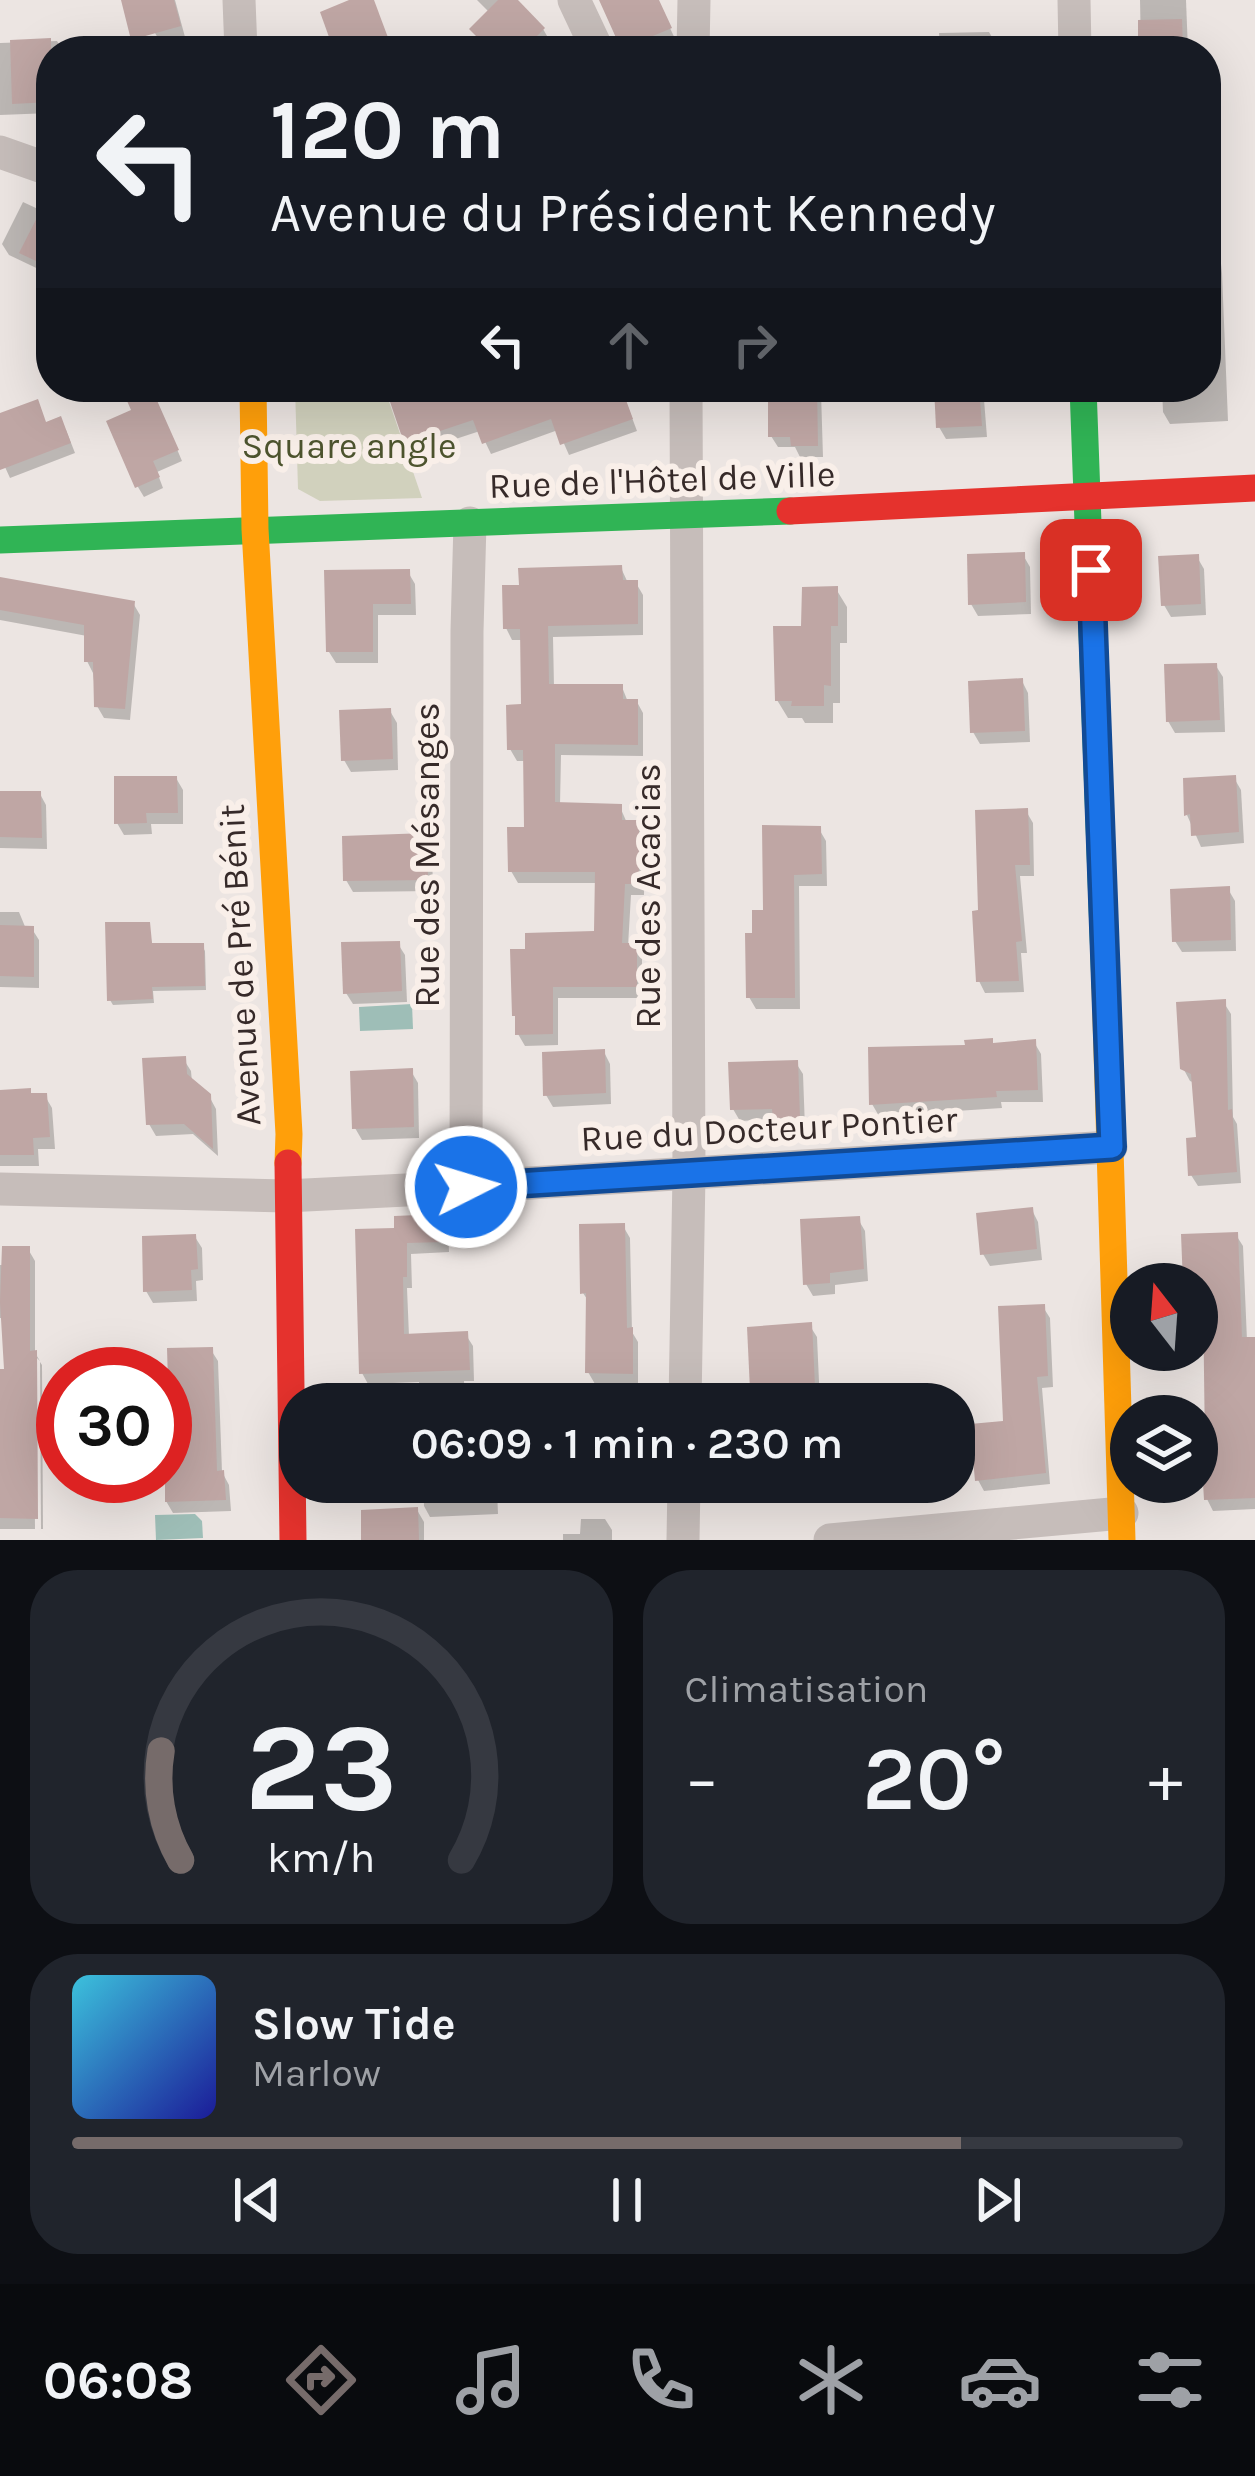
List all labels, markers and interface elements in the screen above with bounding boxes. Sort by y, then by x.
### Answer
text: 120 m [270,81,505,179]
icon: left [72,84,228,240]
text: Avenue du Président Kennedy [270,181,996,245]
icon: left [470,312,536,378]
icon: ahead [596,312,662,378]
icon: right [722,312,788,378]
park label: Square angle [242,425,456,467]
street label: Rue de l'Hôtel de Ville [488,453,836,507]
pin [1040,519,1142,621]
icon: arrive [1058,537,1124,603]
street label: Rue des Mésanges [406,702,448,1008]
street label: Rue des Acacias [627,763,669,1029]
street label: Avenue de Pré Bénit [211,803,269,1127]
street label: Rue du Docteur Pontier [580,1098,959,1160]
position arrow [403,1124,529,1250]
north arrow [1110,1263,1218,1371]
map controls [1110,1263,1218,1503]
speed limit sign: 30 [36,1347,192,1503]
button: layers [1110,1395,1218,1503]
text: 06:09 · 1 min · 230 m [411,1417,843,1469]
text: Climatisation [685,1666,928,1712]
text: 23 [245,1695,398,1840]
text: 20° [862,1726,1006,1832]
text: − [685,1740,719,1818]
text: + [1148,1740,1183,1818]
text: km/h [267,1833,376,1883]
text: Slow Tide [252,1998,456,2050]
text: Marlow [252,2050,381,2096]
icon: previous [224,2167,290,2233]
icon: pause [594,2167,660,2233]
icon: next [965,2167,1031,2233]
icon: directions [279,2338,363,2422]
icon: music [449,2338,533,2422]
icon: phone [619,2338,703,2422]
icon: climate [789,2338,873,2422]
icon: car [958,2338,1042,2422]
icon: filters [1128,2338,1212,2422]
text: 06:08 [43,2348,193,2412]

